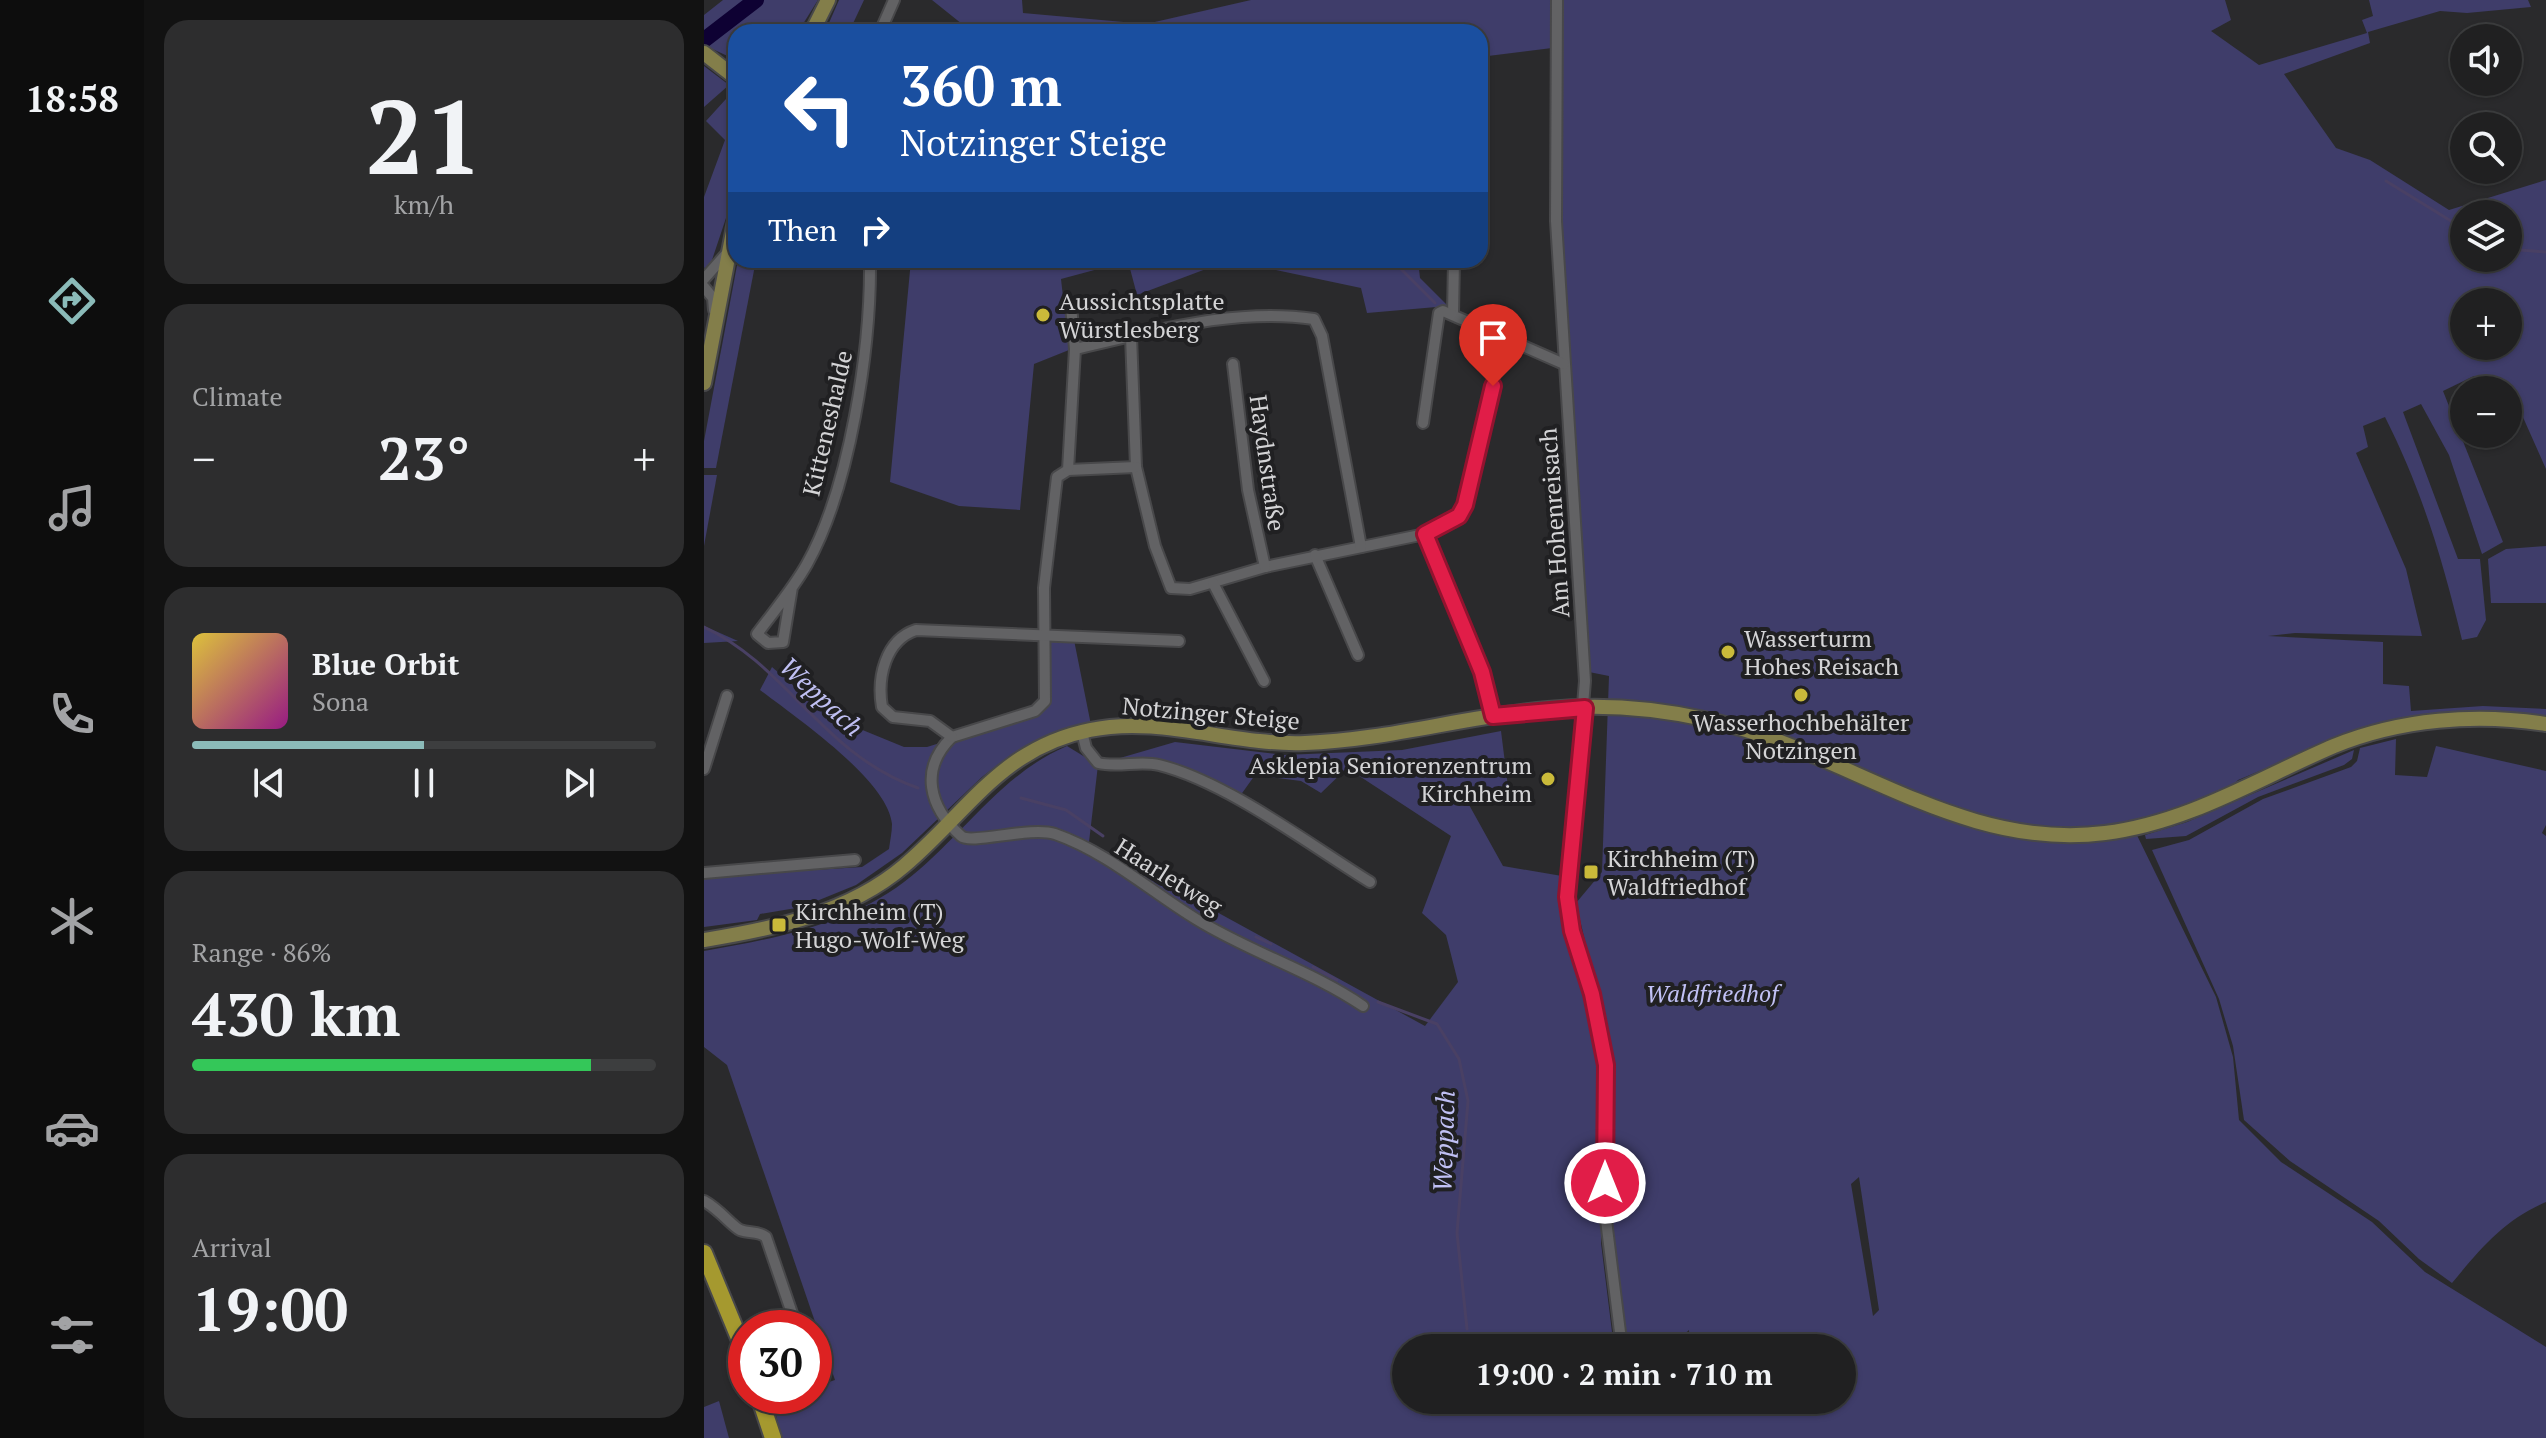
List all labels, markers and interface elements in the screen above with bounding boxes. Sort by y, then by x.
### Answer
map controls [2450,24,2522,448]
button: sound [2450,24,2522,96]
text: 360 m [900,48,1062,122]
icon: left [768,56,872,160]
text: 21 [365,66,483,204]
text: 18:58 [25,75,119,122]
button: search [2450,112,2522,184]
text: Notzinger Steige [900,119,1167,166]
text: km/h [394,187,454,221]
button: layers [2450,200,2522,272]
icon: right [853,208,897,252]
text: Then [768,210,837,250]
icon: directions [44,273,100,329]
place label: Aussichtsplatte Würstlesberg [1059,285,1225,345]
button: + [2450,288,2522,360]
pin [1459,304,1527,386]
marker: Aussichtsplatte Würstlesberg [1034,306,1052,324]
icon: arrive [1471,316,1515,360]
street label: Kitteneshalde [795,347,859,499]
button: − [2450,376,2522,448]
text: Climate [192,379,283,413]
street label: Haydnstraße [1243,393,1293,533]
text: 23° [378,418,470,497]
street label: Am Hohenreisach [1531,427,1577,619]
text: − [192,429,215,488]
text: + [633,429,656,488]
icon: music [44,480,100,536]
place label: Wasserturm Hohes Reisach [1744,622,1899,682]
marker: Wasserturm Hohes Reisach [1719,643,1737,661]
text: Blue Orbit [312,644,459,684]
water label: Weppach [773,649,871,743]
text: Sona [312,684,369,718]
icon: phone [44,686,100,742]
marker: Wasserhochbehälter Notzingen [1792,686,1810,704]
street label: Notzinger Steige [1121,689,1301,737]
place label: Wasserhochbehälter Notzingen [1693,706,1910,766]
place label: Asklepia Seniorenzentrum Kirchheim [1249,749,1532,809]
icon: previous [247,761,291,805]
icon: pause [402,761,446,805]
icon: next [557,761,601,805]
marker: Asklepia Seniorenzentrum Kirchheim [1539,770,1557,788]
street label: Haarletweg [1109,830,1229,922]
place label: Kirchheim (T) Waldfriedhof [1607,842,1755,902]
marker: Kirchheim (T) Waldfriedhof [1582,863,1600,881]
icon: climate [44,893,100,949]
place label: Kirchheim (T) Hugo-Wolf-Weg [795,895,965,955]
marker: Kirchheim (T) Hugo-Wolf-Weg [770,916,788,934]
text: Range · 86% [192,935,331,969]
text: 430 km [192,974,400,1053]
park label: Waldfriedhof [1646,977,1783,1009]
water label: Weppach [1424,1089,1462,1193]
icon: car [44,1100,100,1156]
position arrow [1563,1141,1647,1225]
text: Arrival [192,1230,272,1264]
text: 19:00 [192,1269,348,1348]
icon: filters [44,1307,100,1363]
speed limit sign: 30 [728,1310,832,1414]
text: 19:00 · 2 min · 710 m [1476,1354,1772,1394]

